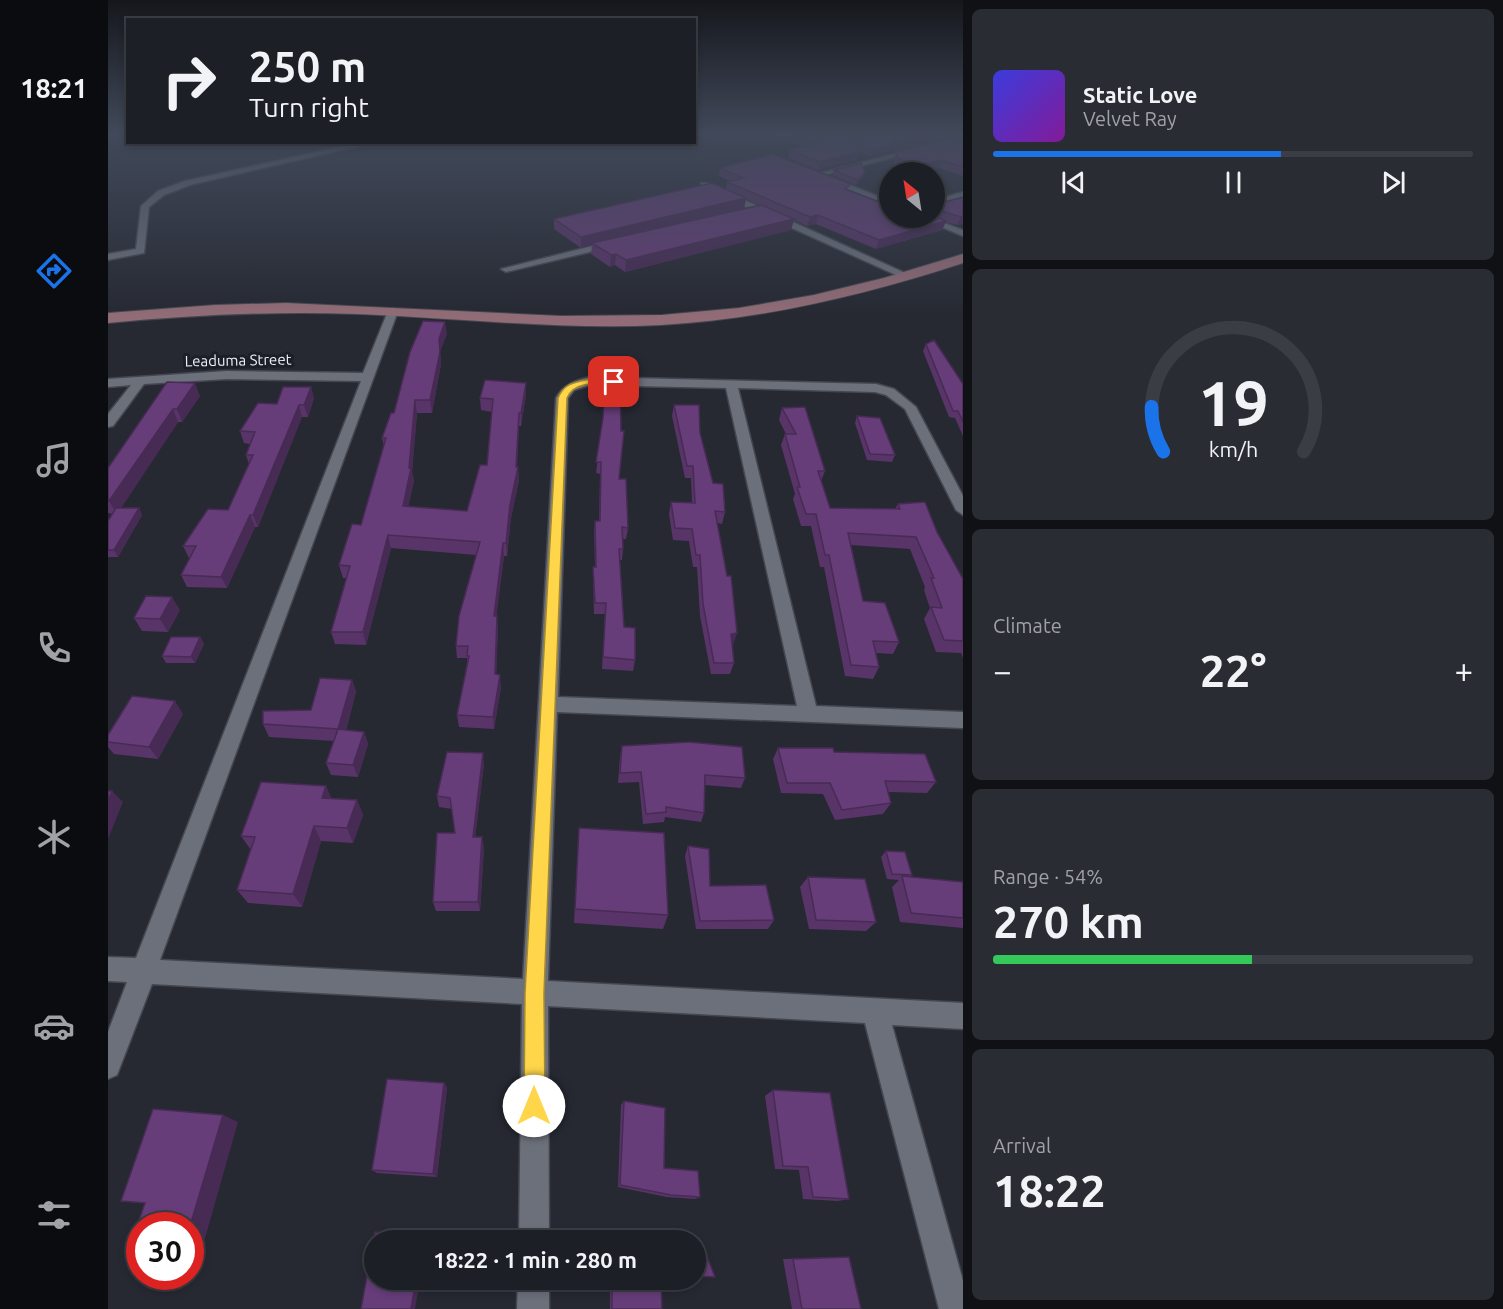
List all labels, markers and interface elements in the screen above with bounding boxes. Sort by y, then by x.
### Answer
icon: right [150,42,228,120]
text: 250 m [249,43,366,90]
text: 18:21 [20,73,88,103]
text: Static Love [1083,82,1198,107]
text: Turn right [249,92,369,122]
text: Velvet Ray [1083,107,1177,130]
north arrow [879,162,945,228]
map controls [879,162,945,228]
icon: previous [1057,166,1090,199]
icon: pause [1217,166,1250,199]
icon: next [1377,166,1410,199]
icon: directions [33,250,75,292]
street label: Leaduma Street [184,351,292,369]
pin [588,356,639,407]
icon: arrive [597,365,630,398]
text: 19 [1198,368,1268,438]
text: km/h [1208,437,1258,461]
icon: music [33,439,75,481]
text: Climate [993,614,1062,637]
icon: phone [33,627,75,669]
text: 22° [1200,645,1266,696]
text: − [993,652,1012,689]
text: + [1454,652,1473,689]
icon: climate [33,816,75,858]
text: Range · 54% [993,865,1103,888]
text: 270 km [993,896,1144,947]
icon: car [33,1005,75,1047]
position arrow [502,1074,566,1138]
text: Arrival [993,1134,1051,1157]
text: 18:22 [993,1165,1106,1216]
icon: filters [33,1194,75,1236]
speed limit sign: 30 [126,1212,204,1290]
text: 18:22 · 1 min · 280 m [433,1247,637,1272]

